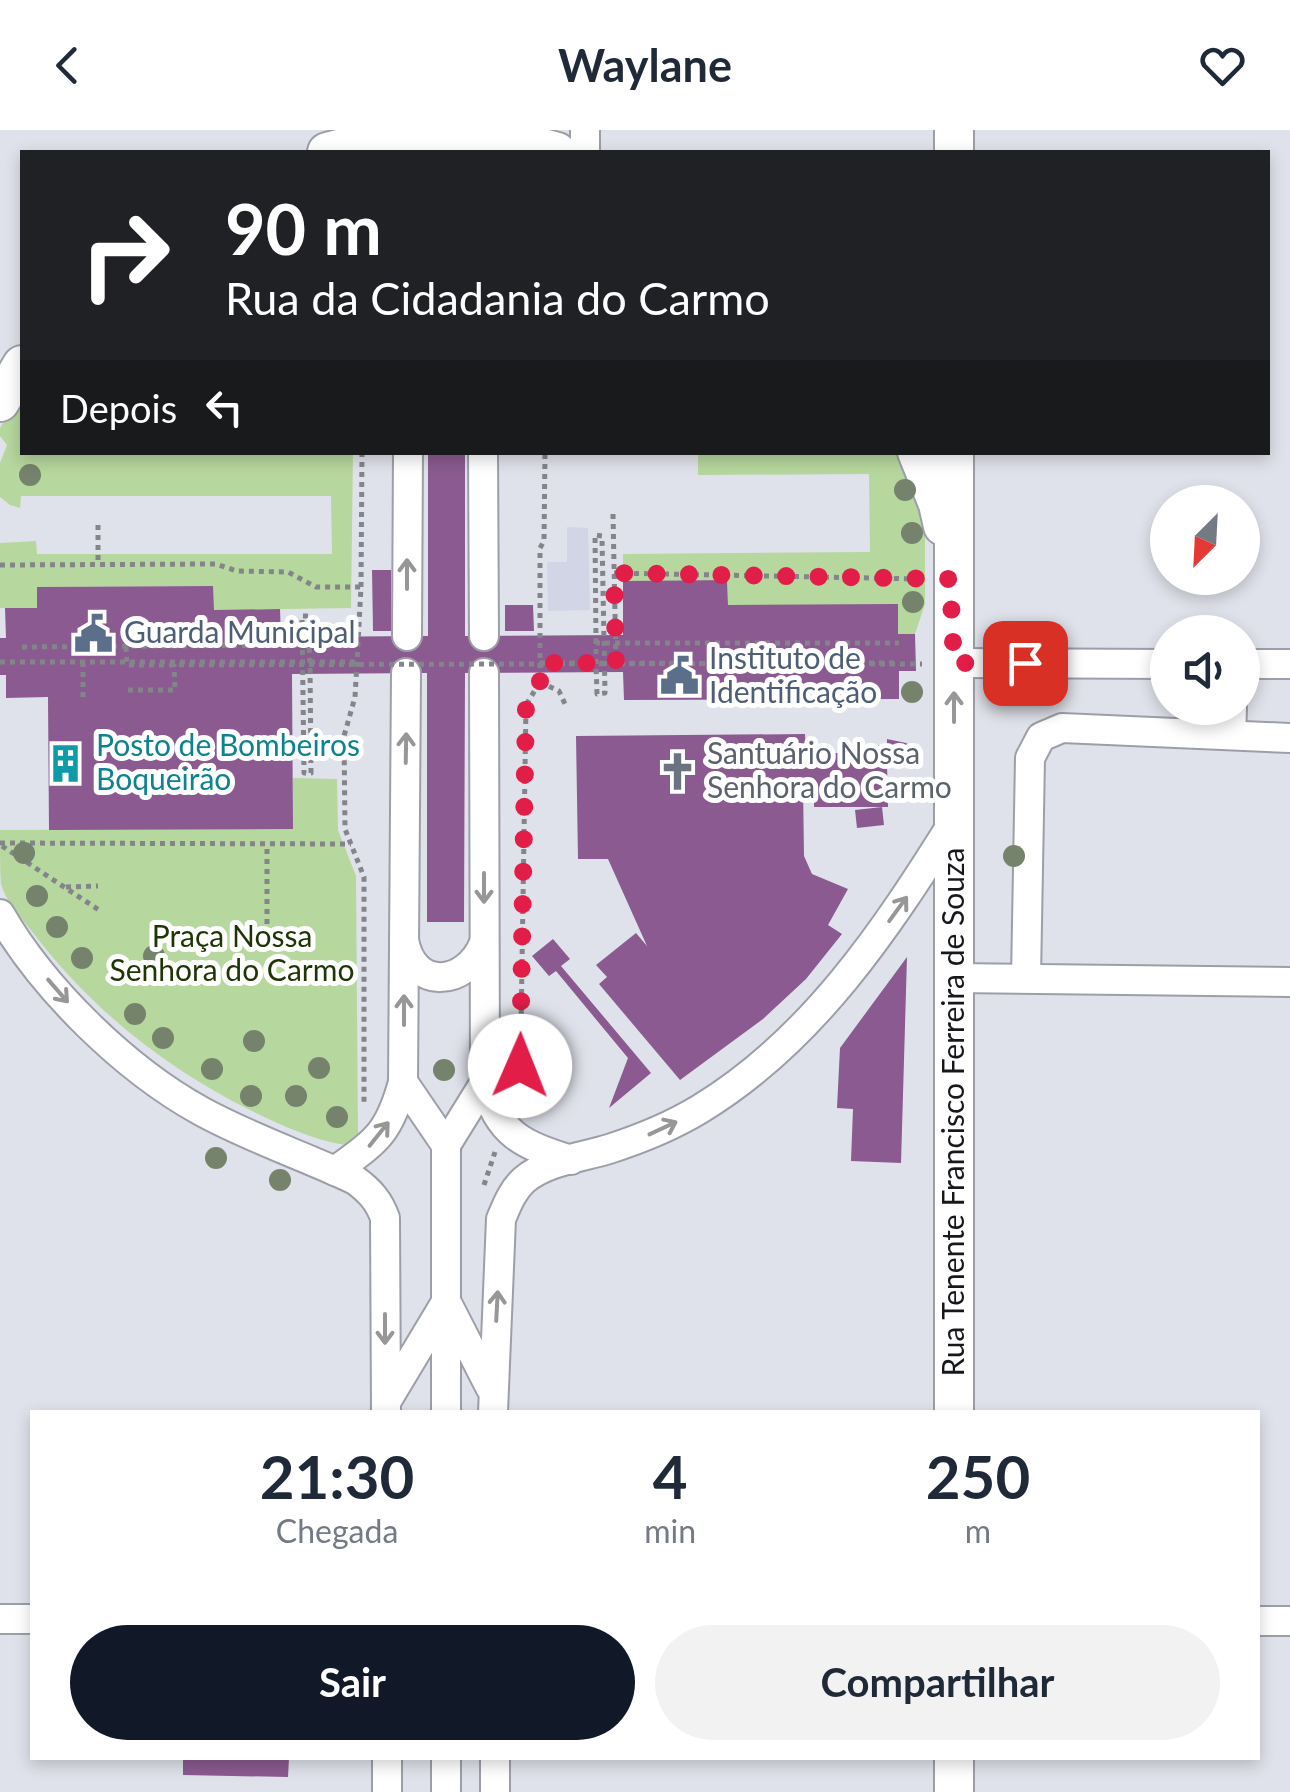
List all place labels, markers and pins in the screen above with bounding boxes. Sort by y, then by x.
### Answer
public building icon: Guarda Municipal [73,612,115,654]
place label: Guarda Municipal [124,613,356,649]
pin [983,621,1068,706]
place label: Instituto de Identificação [709,639,877,709]
public building icon: Instituto de Identificação [658,655,700,697]
place label: Posto de Bombeiros Boqueirão [96,726,360,796]
place label: Santuário Nossa Senhora do Carmo [707,734,952,804]
building icon: Posto de Bombeiros Boqueirão [45,742,87,784]
church icon: Santuário Nossa Senhora do Carmo [656,750,698,792]

